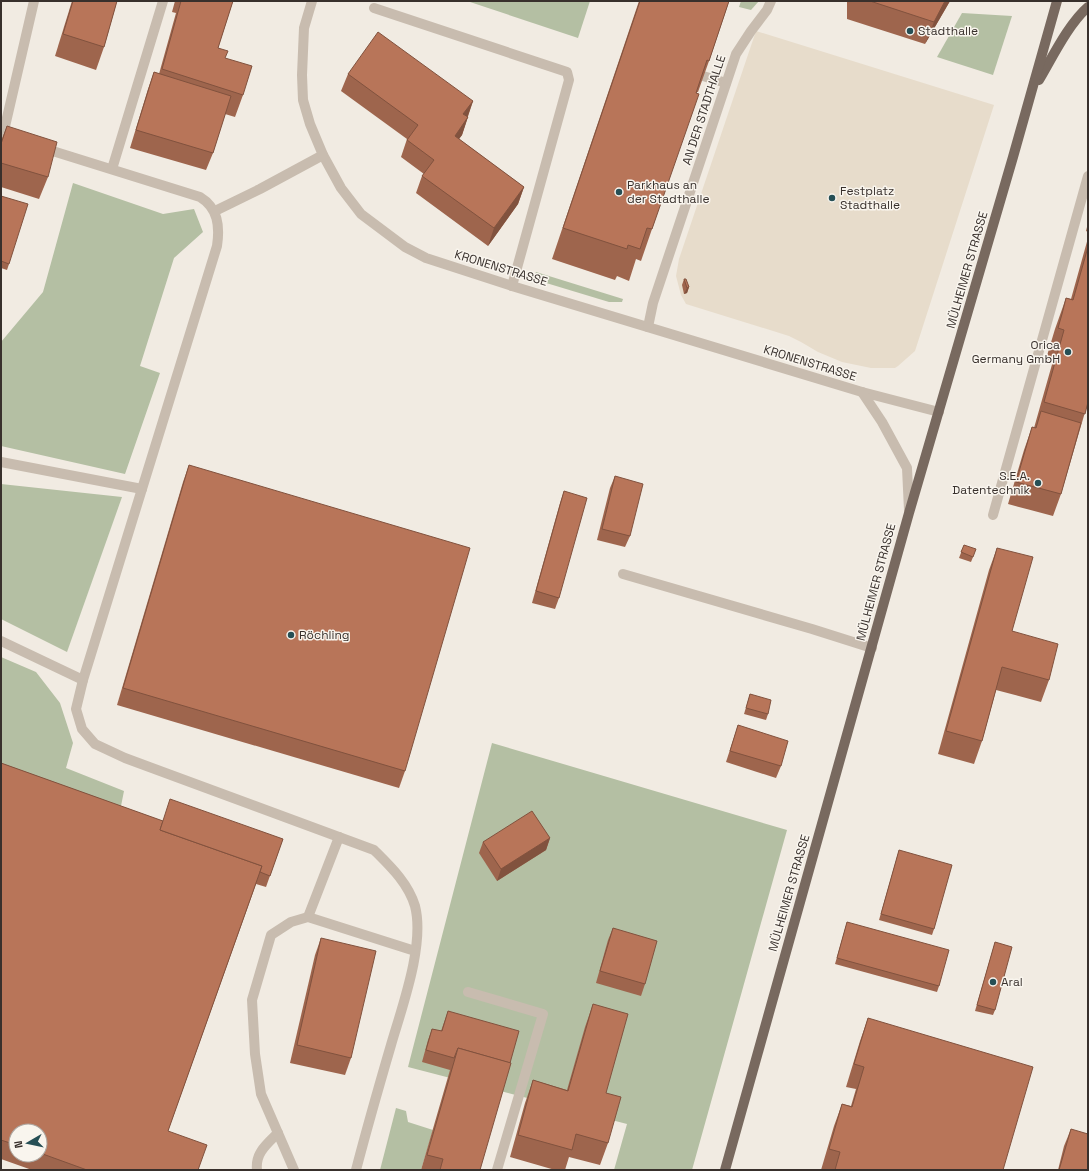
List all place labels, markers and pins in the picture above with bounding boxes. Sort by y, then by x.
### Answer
place label: Stadthalle [918,23,978,39]
marker: Stadthalle [905,26,915,36]
place label: Parkhaus an der Stadthalle [627,177,710,207]
place label: Festplatz Stadthalle [840,183,900,213]
marker: Parkhaus an der Stadthalle [614,187,624,197]
marker: Festplatz Stadthalle [827,193,837,203]
place label: Orica Germany GmbH [972,337,1060,367]
marker: Orica Germany GmbH [1063,347,1073,357]
place label: S.E.A. Datentechnik [952,468,1031,498]
marker: S.E.A. Datentechnik [1033,478,1043,488]
place label: Röchling [299,627,349,643]
marker: Röchling [286,630,296,640]
place label: Aral [1001,974,1023,990]
marker: Aral [988,977,998,987]

